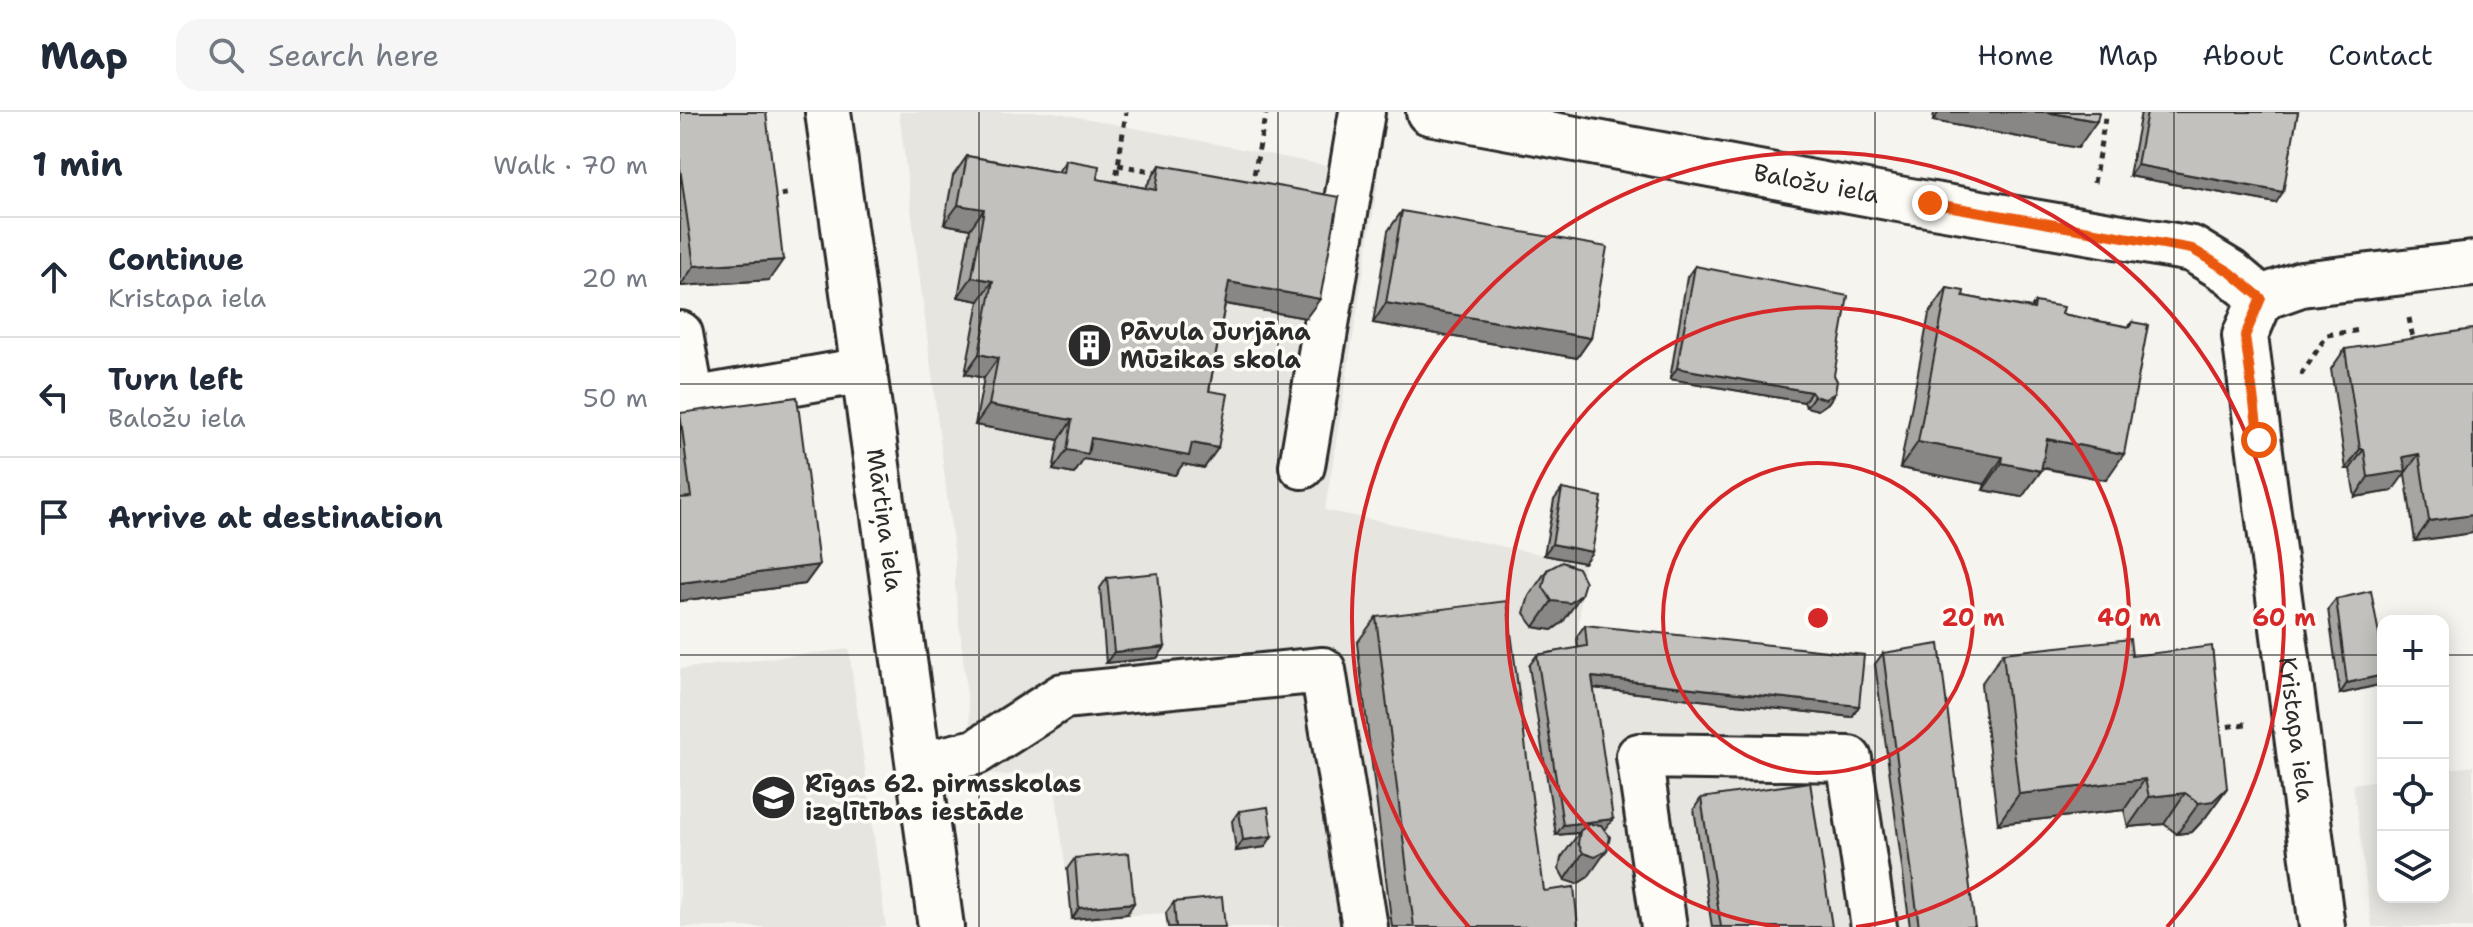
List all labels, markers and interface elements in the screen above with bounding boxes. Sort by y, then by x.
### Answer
search box [176,19,736,91]
text: Map [40,30,128,81]
icon: search [204,33,248,77]
text: Search here [268,35,439,76]
text: Home [1977,36,2054,74]
text: Map [2098,36,2158,74]
text: About [2202,36,2284,74]
text: Contact [2328,36,2433,74]
text: 1 min [32,141,123,187]
text: Walk · 70 m [493,147,648,182]
street label: Baložu iela [1751,156,1882,211]
route end [1912,185,1948,221]
text: Continue [108,239,244,280]
icon: ahead [32,255,76,299]
text: 20 m [581,260,648,295]
text: Kristapa iela [108,280,266,315]
place label: Pāvula Jurjāna Mūzikas skola [1120,316,1311,376]
building icon: Pāvula Jurjāna Mūzikas skola [1065,322,1113,370]
text: Turn left [108,359,243,400]
icon: left [32,375,76,419]
text: 50 m [583,380,648,415]
text: Baložu iela [108,400,246,435]
route start [2241,422,2277,458]
street label: Mārtiņa iela [859,446,910,594]
icon: arrive [32,495,76,539]
text: Arrive at destination [108,497,443,538]
text: 20 m [1941,602,2005,634]
text: 40 m [2097,602,2161,634]
text: 60 m [2252,602,2316,634]
centre of rings [1804,604,1832,632]
map controls [2377,615,2449,903]
button: + [2377,615,2449,687]
street label: Kristapa iela [2271,655,2322,804]
button: − [2377,687,2449,759]
button: locate [2377,759,2449,831]
place label: Rīgas 62. pirmsskolas izglītības iestāde [805,768,1082,828]
school or university icon: Rīgas 62. pirmsskolas izglītības iestāde [750,774,798,822]
button: layers [2377,831,2449,903]

